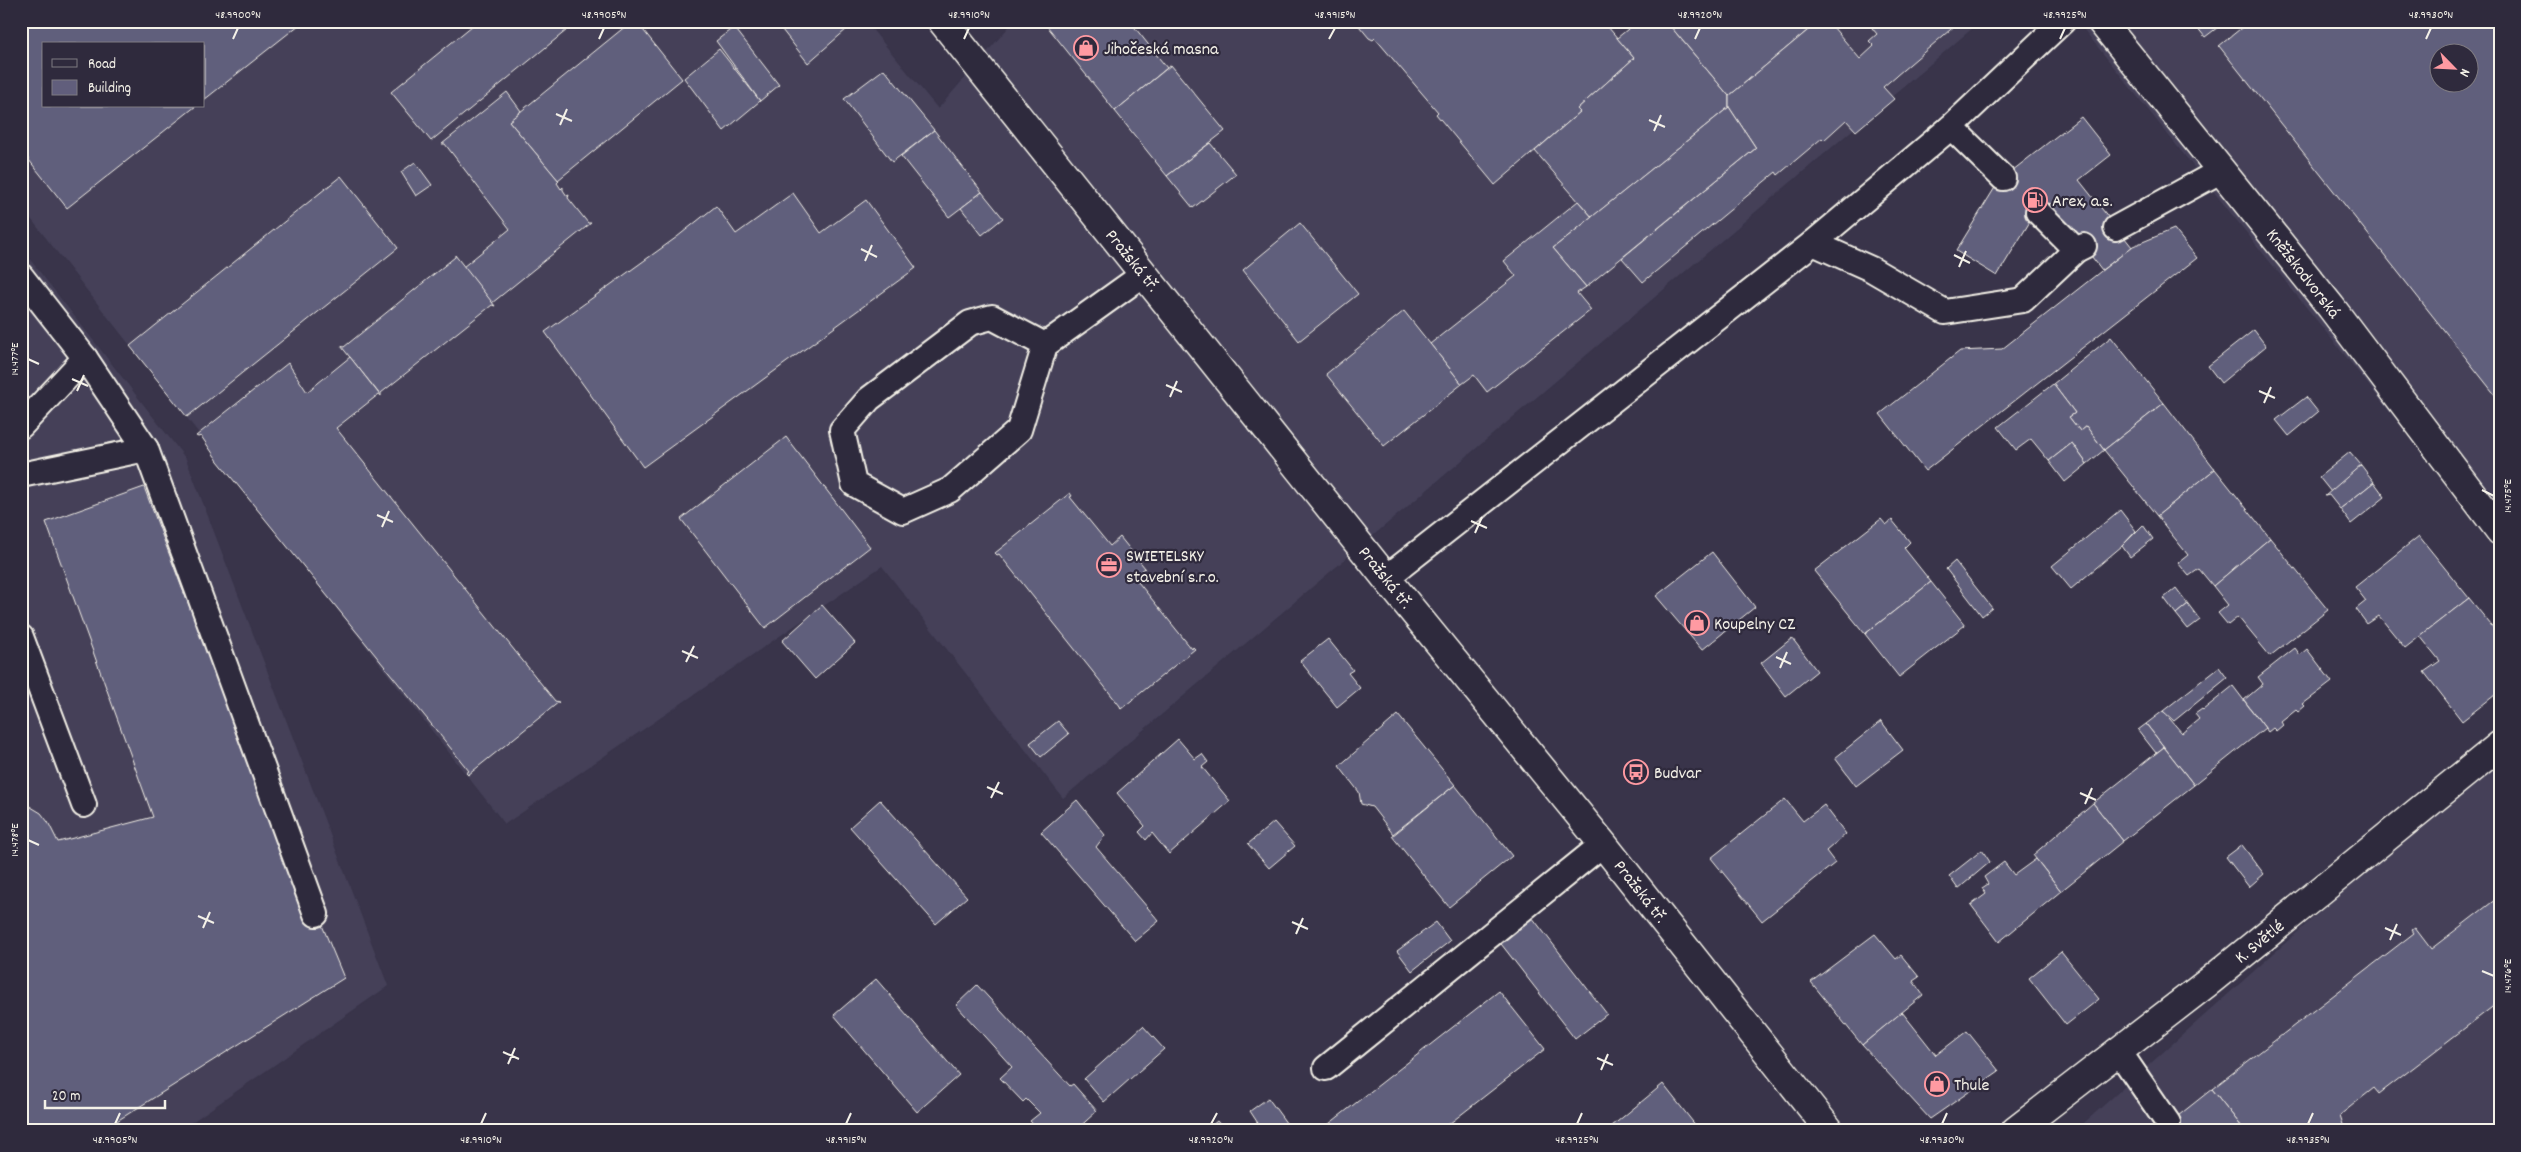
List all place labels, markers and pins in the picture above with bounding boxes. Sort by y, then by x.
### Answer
shop icon: Jihočeská masna [1073,35,1099,61]
place label: Jihočeská masna [1104,38,1219,63]
fuel station icon: Arex, a.s. [2022,187,2048,213]
place label: Arex, a.s. [2052,190,2113,215]
place label: SWIETELSKY stavební s.r.o. [1126,545,1219,591]
office icon: SWIETELSKY stavební s.r.o. [1096,552,1122,578]
shop icon: Koupelny CZ [1684,610,1710,636]
place label: Koupelny CZ [1714,613,1795,638]
bus stop icon: Budvar [1623,759,1649,785]
place label: Budvar [1654,762,1702,787]
shop icon: Thule [1924,1071,1950,1097]
place label: Thule [1954,1074,1989,1099]

